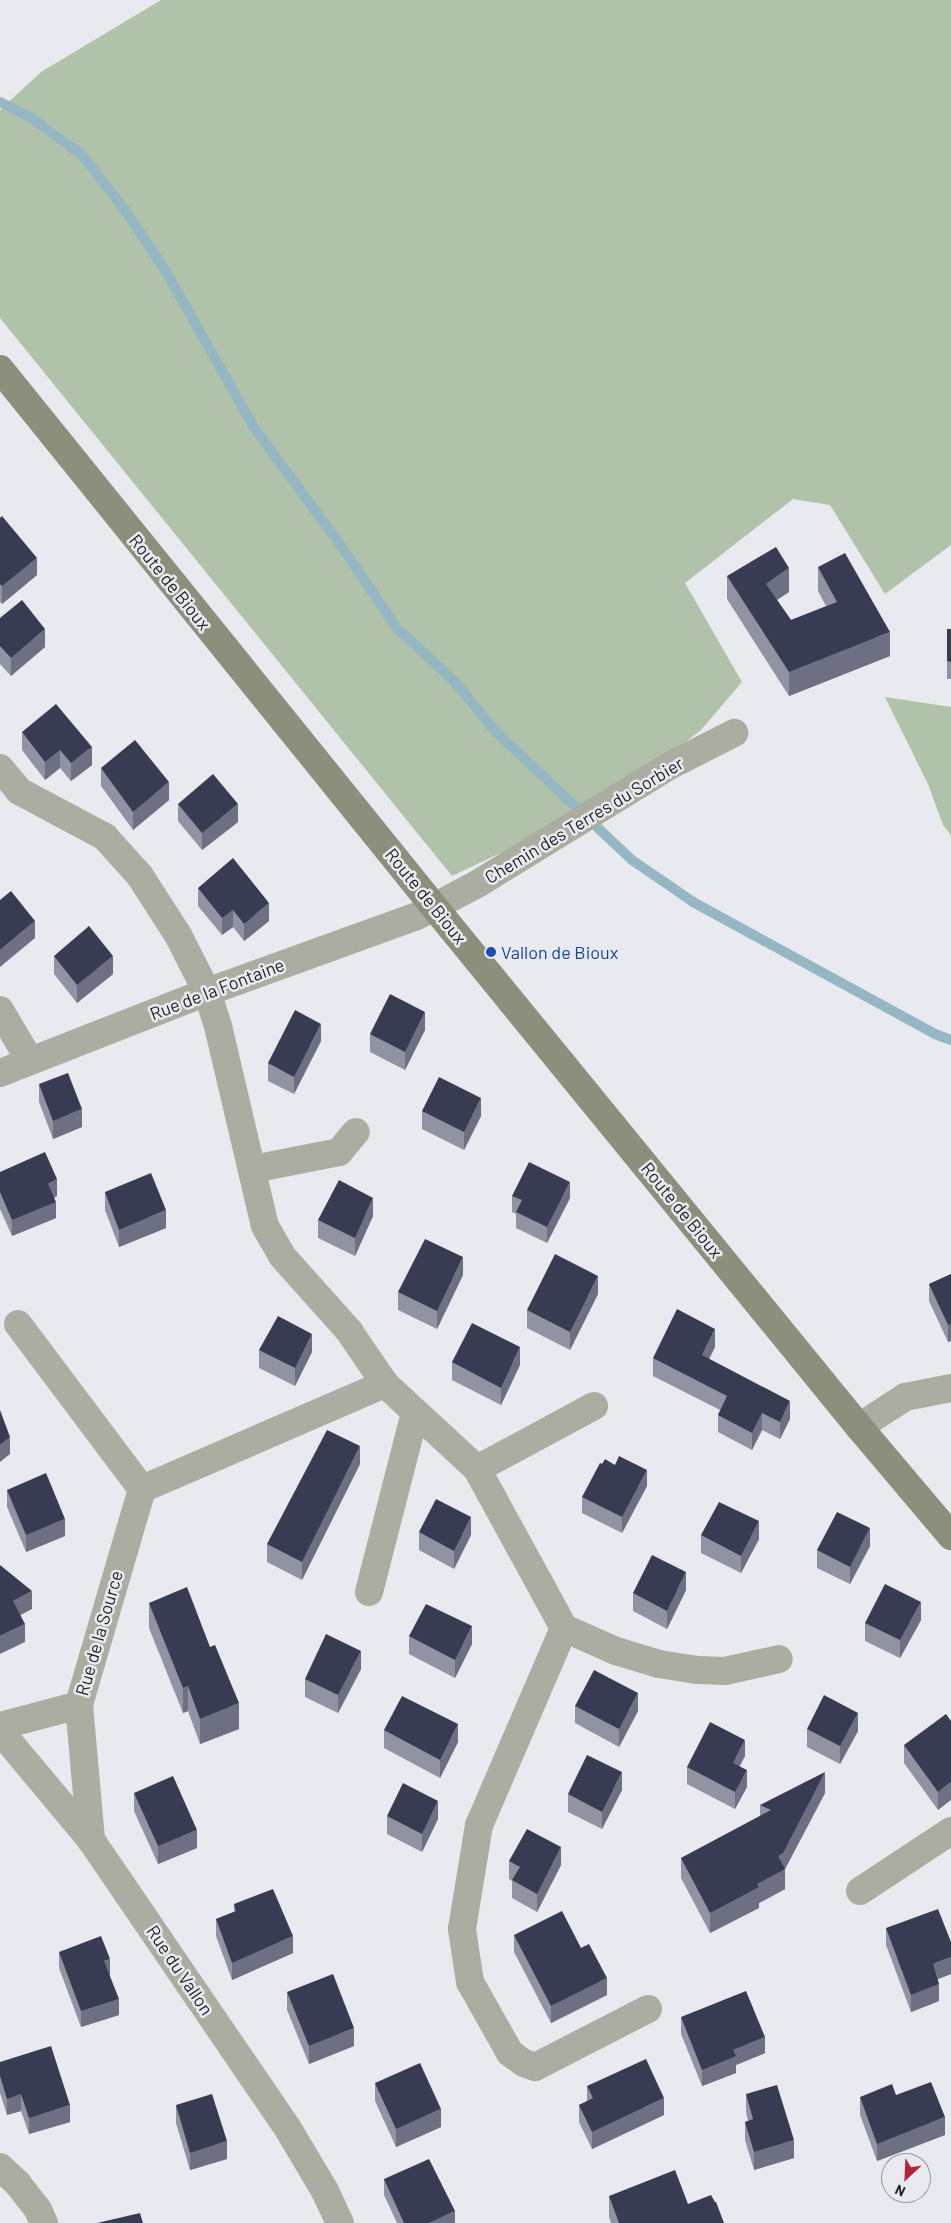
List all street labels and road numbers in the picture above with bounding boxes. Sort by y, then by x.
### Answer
street label: Route de Bioux [125,530,215,634]
street label: Chemin des Terres du Sorbier [481,752,687,888]
street label: Route de Bioux [381,844,471,948]
street label: Rue de la Fontaine [147,953,287,1025]
street label: Route de Bioux [637,1158,727,1262]
street label: Rue de la Source [71,1568,127,1698]
street label: Rue du Vallon [142,1921,218,2019]

